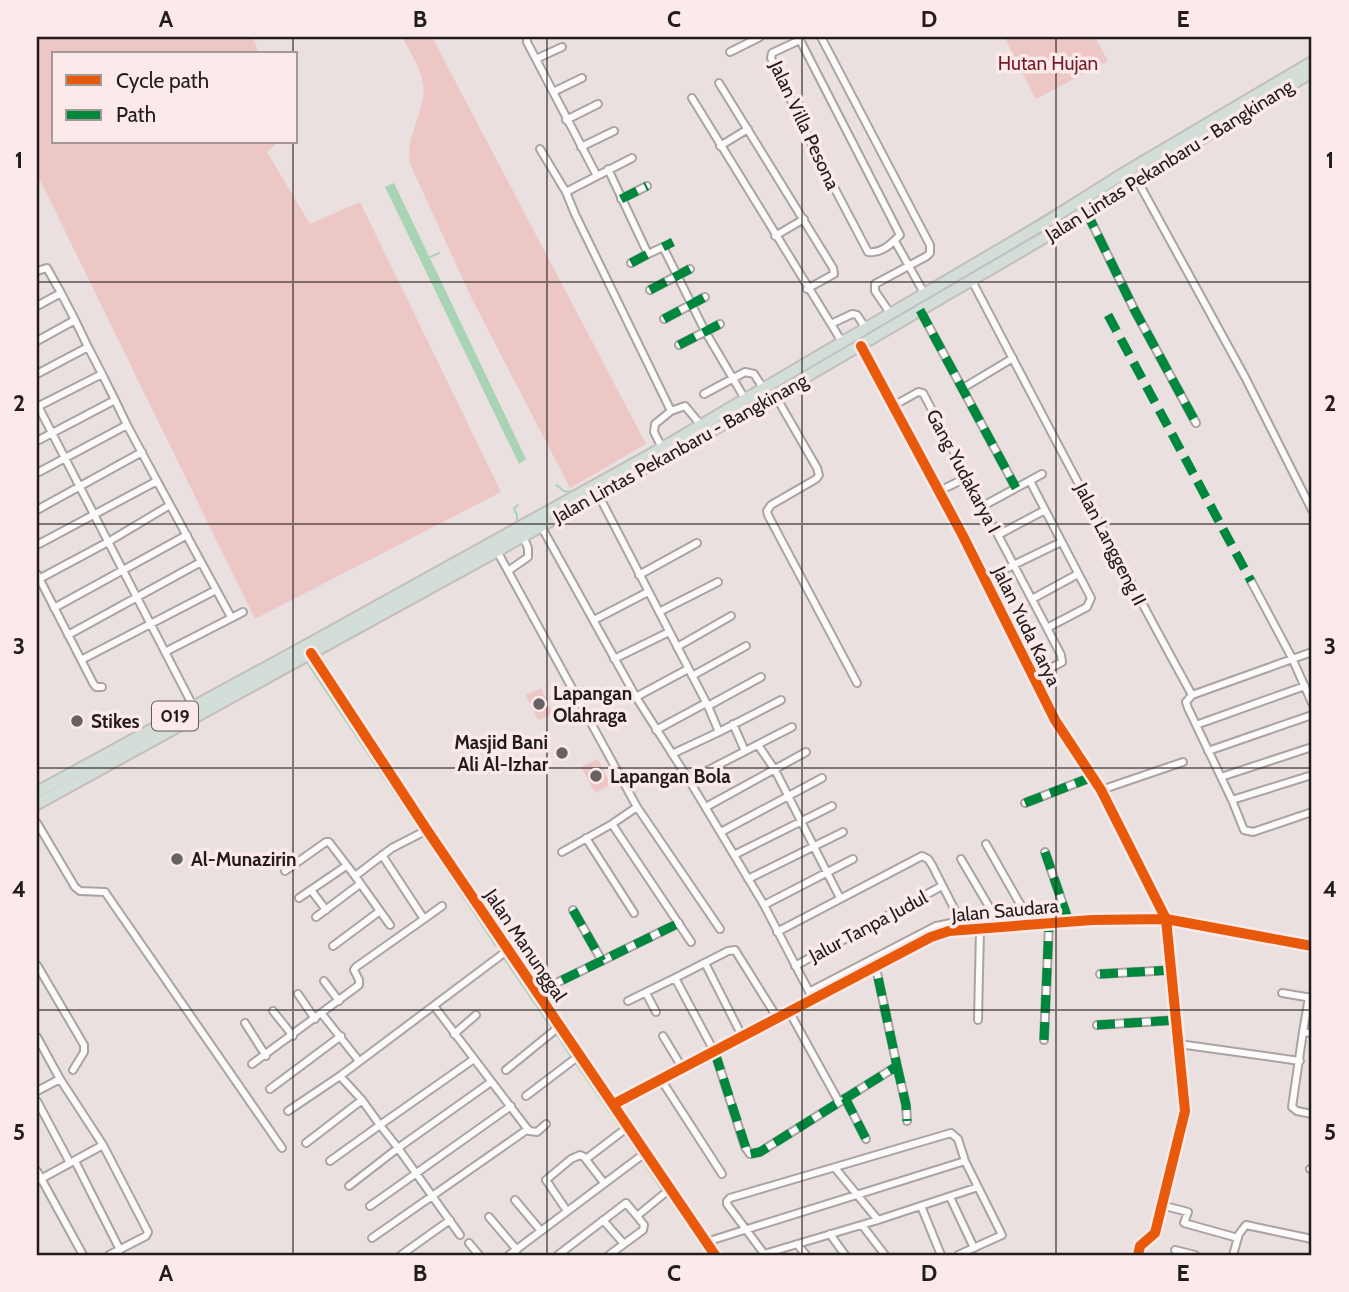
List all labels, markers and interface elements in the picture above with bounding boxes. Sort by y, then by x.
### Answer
text: A [159,5,174,33]
text: B [413,5,427,33]
text: C [667,5,681,33]
text: D [921,5,937,33]
text: E [1176,5,1190,33]
legend [52,52,298,144]
park label: Hutan Hujan [998,52,1098,75]
street label: Jalan Villa Pesona [764,56,844,193]
text: Cycle path [116,68,209,93]
street label: Jalan Lintas Pekanbaru - Bangkinang [1040,74,1298,247]
text: Path [116,102,156,127]
text: 1 [15,146,23,174]
text: 1 [1326,146,1334,174]
street label: Jalan Lintas Pekanbaru - Bangkinang [548,368,812,529]
text: 2 [13,389,25,417]
text: 2 [1324,389,1336,417]
street label: Gang Yudakarya I [921,406,1006,537]
street label: Jalan Langgeng II [1069,478,1151,609]
street label: Jalan Yuda Karya [987,562,1065,690]
text: 3 [13,632,25,660]
text: 3 [1324,632,1336,660]
place label: Lapangan Olahraga [553,682,632,727]
marker: Lapangan Olahraga [531,696,547,712]
road number: 019 [152,702,198,730]
place label: Stikes [91,710,140,733]
marker: Stikes [69,713,85,729]
place label: Masjid Bani Ali Al-Izhar [454,731,549,776]
marker: Masjid Bani Ali Al-Izhar [554,745,570,761]
place label: Lapangan Bola [610,765,731,788]
marker: Lapangan Bola [588,768,604,784]
place label: Al-Munazirin [191,848,297,871]
marker: Al-Munazirin [169,851,185,867]
text: 4 [12,875,26,903]
text: 4 [1323,875,1337,903]
street label: Jalan Manunggal [479,884,572,1006]
street label: Jalur Tanpa Judul [804,885,932,968]
street label: Jalan Saudara [950,894,1059,927]
text: 5 [13,1118,25,1146]
text: 5 [1324,1118,1336,1146]
text: A [159,1259,174,1287]
text: B [413,1259,427,1287]
text: C [667,1259,681,1287]
text: D [921,1259,937,1287]
text: E [1176,1259,1190,1287]

